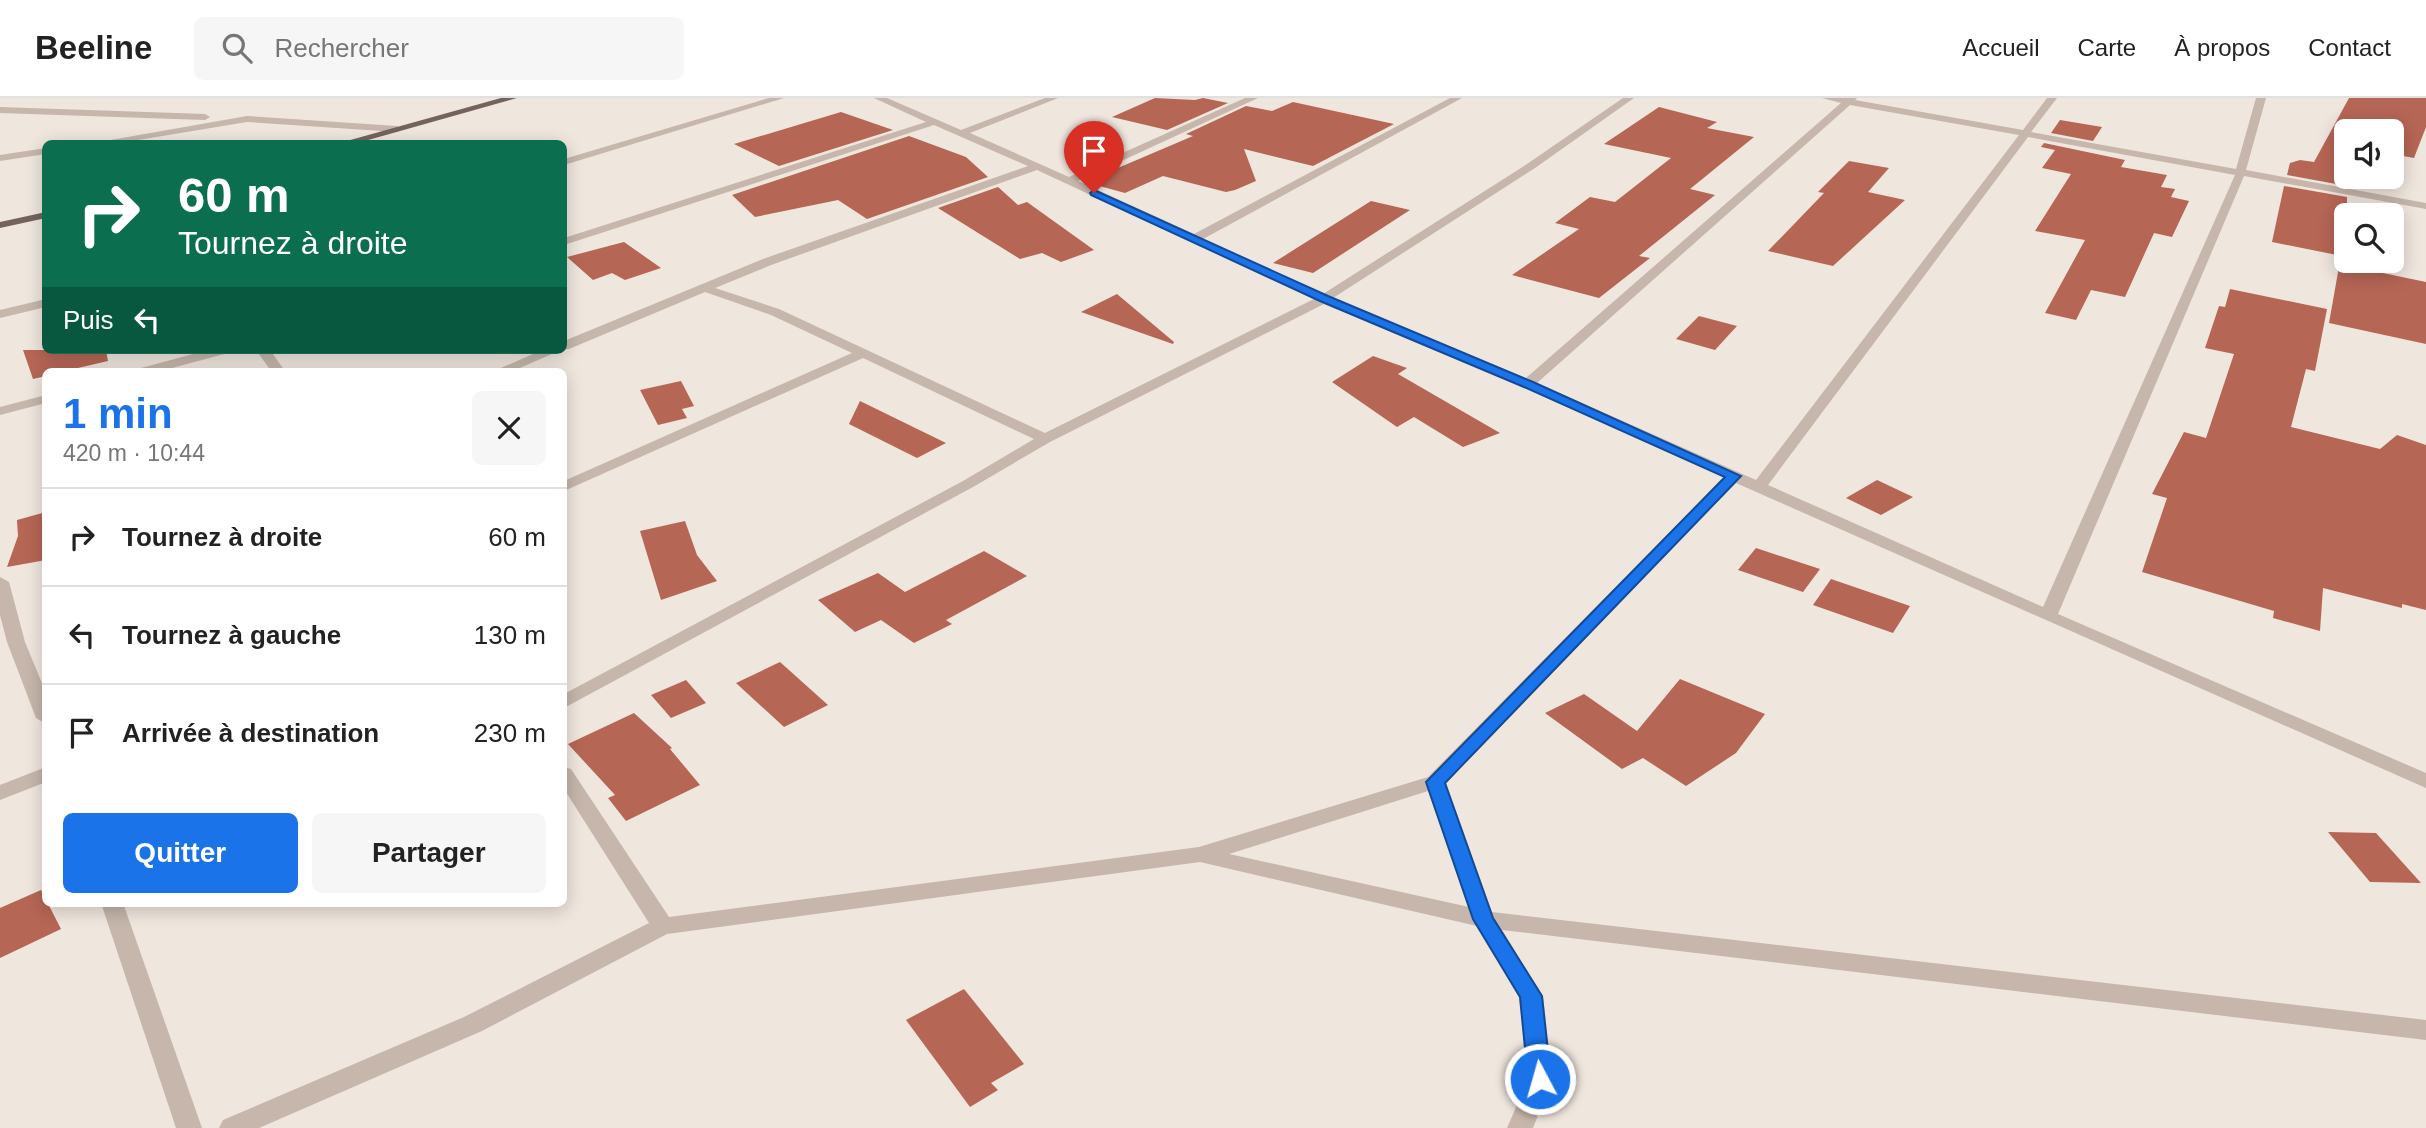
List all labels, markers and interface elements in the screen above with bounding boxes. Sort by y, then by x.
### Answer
search box [194,17,684,80]
text: Beeline [35,29,152,66]
icon: search [218,29,256,67]
text: Rechercher [274,33,409,63]
text: Accueil [1962,34,2040,61]
text: Carte [2078,34,2136,61]
text: À propos [2174,34,2270,61]
text: Contact [2308,34,2391,61]
map controls [2334,119,2404,273]
button: sound [2334,119,2404,189]
pin [1064,121,1124,193]
icon: arrive [1075,132,1113,170]
icon: right [63,168,154,259]
text: 60 m [178,168,290,222]
button: search [2334,203,2404,273]
text: Tournez à droite [178,225,407,261]
icon: left [128,301,166,339]
text: Puis [63,305,114,335]
text: 1 min [63,390,173,437]
button: close [472,391,546,465]
text: 420 m · 10:44 [63,440,205,466]
icon: right [63,518,101,556]
text: Tournez à droite [122,522,322,552]
text: 60 m [488,522,546,552]
icon: left [63,616,101,654]
text: Tournez à gauche [122,620,341,650]
text: 130 m [474,620,546,650]
icon: arrive [63,714,101,752]
text: Arrivée à destination [122,718,379,748]
text: 230 m [474,718,546,748]
button: Quitter [63,813,298,893]
button: Partager [312,813,546,893]
position arrow [1503,1042,1577,1116]

